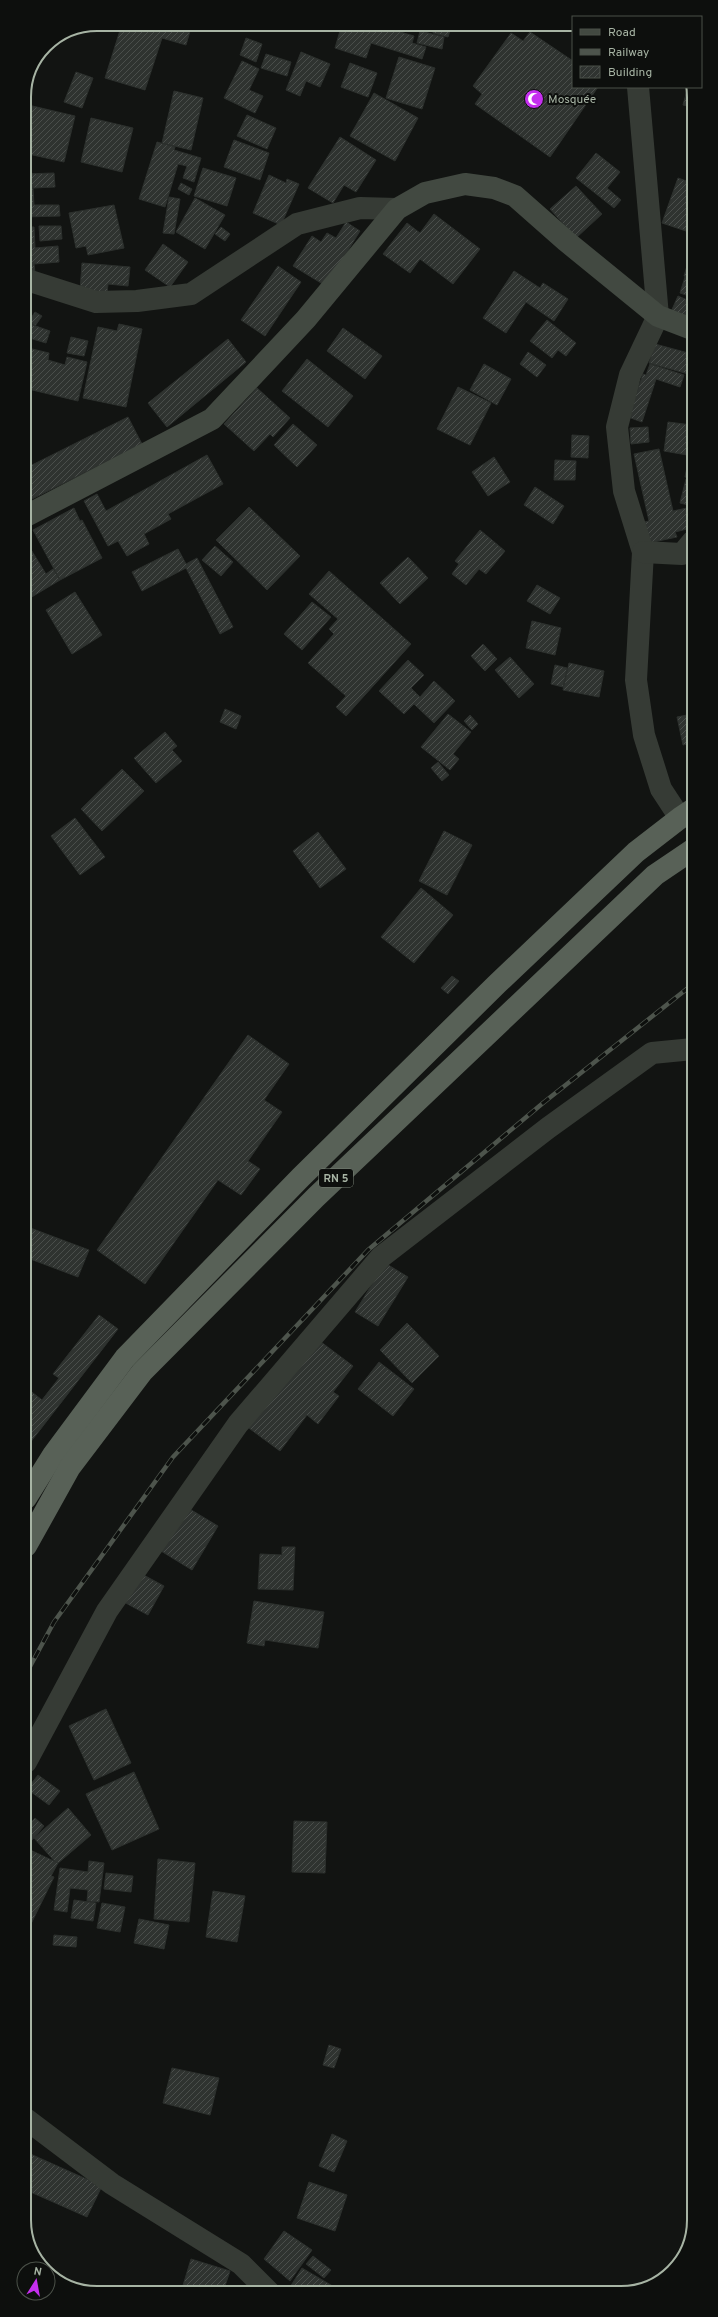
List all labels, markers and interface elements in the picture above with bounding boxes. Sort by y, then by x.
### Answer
legend [572,16,702,88]
text: Road [608,25,636,41]
text: Railway [608,45,649,61]
text: Building [608,65,652,81]
mosque icon: Mosquée [523,88,545,110]
place label: Mosquée [548,92,596,108]
road number: RN 5 [319,1169,353,1187]
north arrow [16,2261,56,2301]
text: N [33,2265,43,2280]

